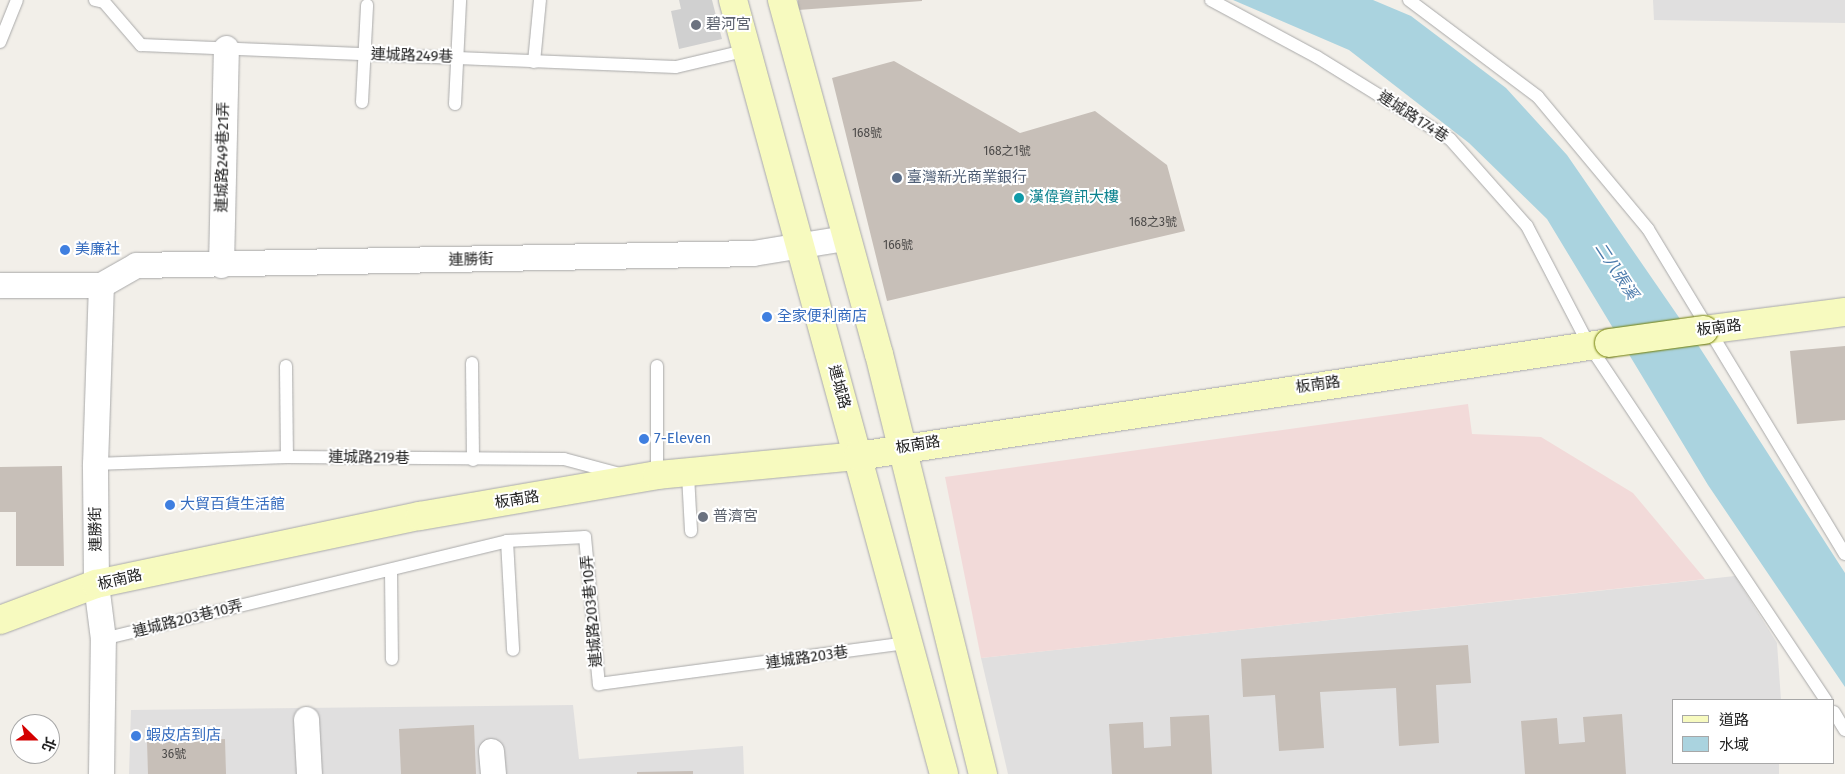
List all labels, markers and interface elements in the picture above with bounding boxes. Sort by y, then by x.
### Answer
place label: 碧河宮 [706,16,751,34]
marker: 碧河宮 [690,19,702,31]
street label: 連城路249巷 [370,46,454,66]
street label: 連城路174巷 [1374,88,1452,146]
street label: 連城路249巷21弄 [213,101,233,213]
house number: 168號 [852,127,882,141]
house number: 168之1號 [983,145,1031,159]
place label: 臺灣新光商業銀行 [907,169,1027,187]
marker: 臺灣新光商業銀行 [891,172,903,184]
place label: 漢偉資訊大樓 [1029,189,1119,207]
marker: 漢偉資訊大樓 [1013,192,1025,204]
house number: 168之3號 [1129,216,1177,230]
house number: 166號 [883,239,913,253]
water label: 二八張溪 [1591,239,1641,303]
place label: 美廉社 [75,241,120,259]
marker: 美廉社 [59,244,71,256]
street label: 連勝街 [448,251,494,269]
place label: 全家便利商店 [777,308,867,326]
marker: 全家便利商店 [761,311,773,323]
street label: 板南路 [1696,316,1742,340]
street label: 連城路 [824,363,854,411]
street label: 板南路 [1294,373,1342,397]
place label: 7-Eleven [654,430,711,448]
marker: 7-Eleven [638,433,650,445]
street label: 板南路 [894,433,942,457]
street label: 連城路219巷 [328,448,410,468]
street label: 板南路 [493,488,541,512]
place label: 大貿百貨生活館 [180,496,285,514]
marker: 大貿百貨生活館 [164,499,176,511]
street label: 連勝街 [87,506,105,552]
place label: 普濟宮 [713,508,758,526]
marker: 普濟宮 [697,511,709,523]
street label: 連城路203巷10弄 [578,554,606,668]
street label: 板南路 [96,566,144,594]
street label: 連城路203巷10弄 [131,597,245,641]
street label: 連城路203巷 [765,643,849,673]
legend [1672,699,1835,764]
text: 道路 [1719,711,1749,729]
north arrow [10,714,60,764]
place label: 蝦皮店到店 [146,727,221,745]
marker: 蝦皮店到店 [130,730,142,742]
text: 北 [38,735,59,754]
text: 水域 [1719,736,1749,754]
house number: 36號 [162,748,186,762]

